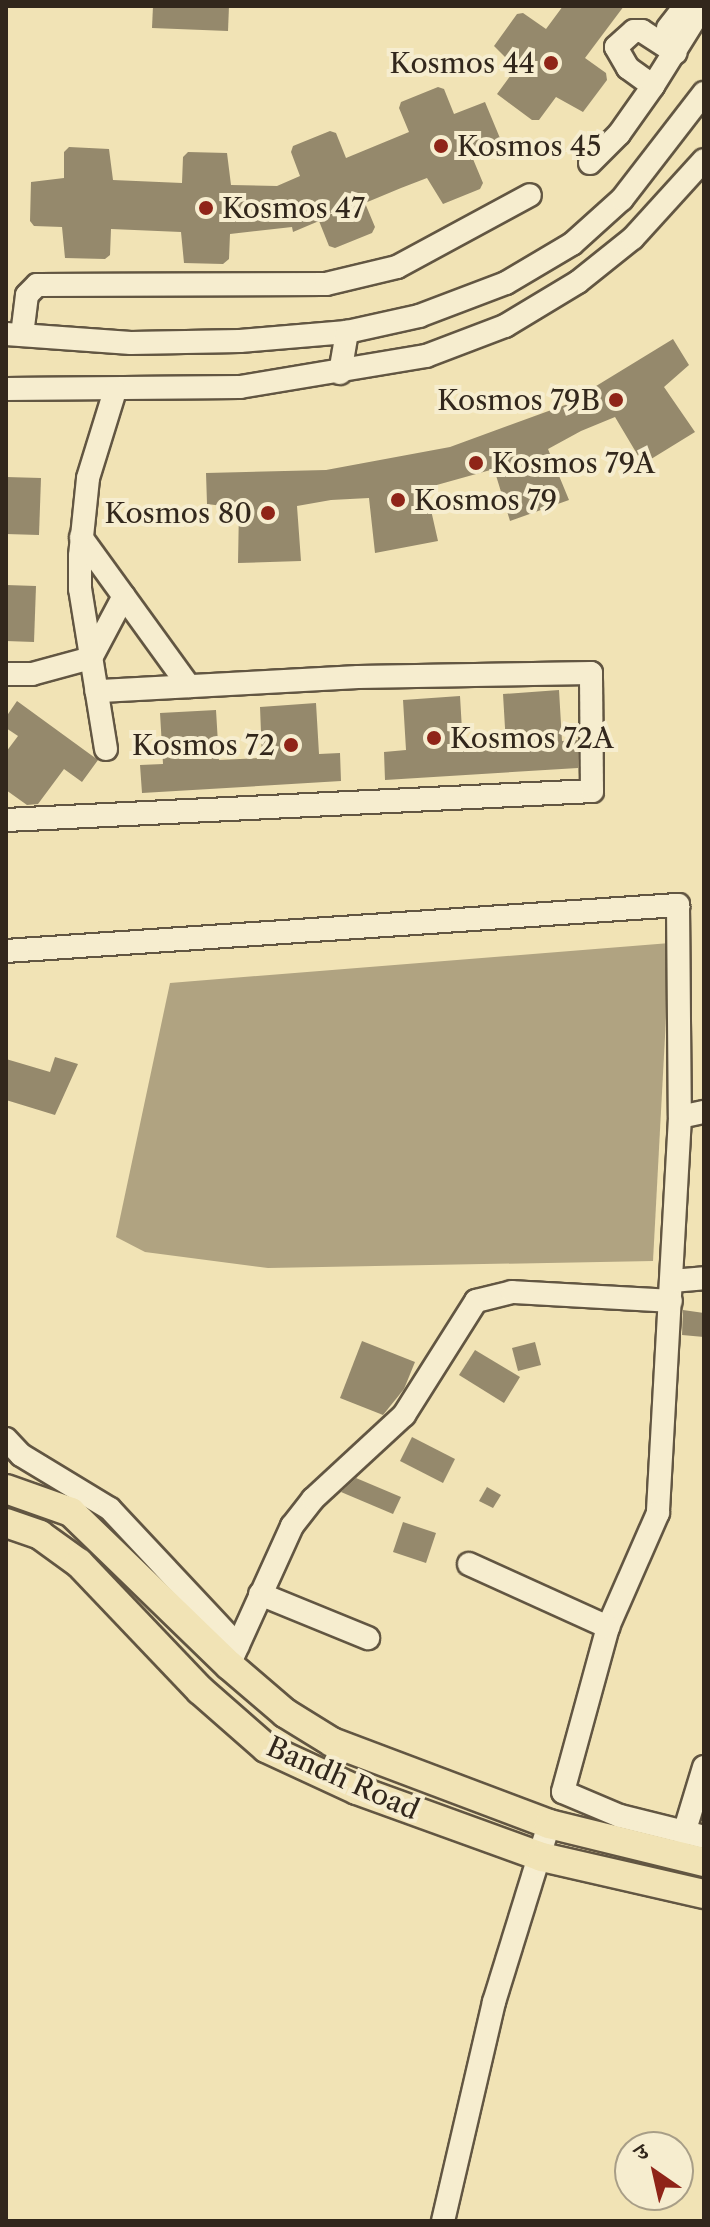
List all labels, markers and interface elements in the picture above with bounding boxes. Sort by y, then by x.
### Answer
place label: Kosmos 44 [390,46,535,80]
marker: Kosmos 44 [542,54,560,72]
place label: Kosmos 45 [457,129,601,163]
marker: Kosmos 45 [432,137,450,155]
place label: Kosmos 47 [222,191,365,225]
marker: Kosmos 47 [197,199,215,217]
place label: Kosmos 79B [437,383,600,417]
marker: Kosmos 79B [607,391,625,409]
place label: Kosmos 79A [492,446,655,480]
marker: Kosmos 79A [467,454,485,472]
place label: Kosmos 79 [414,483,557,517]
marker: Kosmos 79 [389,491,407,509]
place label: Kosmos 80 [105,496,252,530]
marker: Kosmos 80 [259,504,277,522]
place label: Kosmos 72A [450,721,614,755]
place label: Kosmos 72 [132,728,275,762]
marker: Kosmos 72A [425,729,443,747]
marker: Kosmos 72 [282,736,300,754]
street label: Bandh Road [262,1729,424,1827]
north arrow [614,2131,694,2211]
text: उ [629,2138,654,2167]

